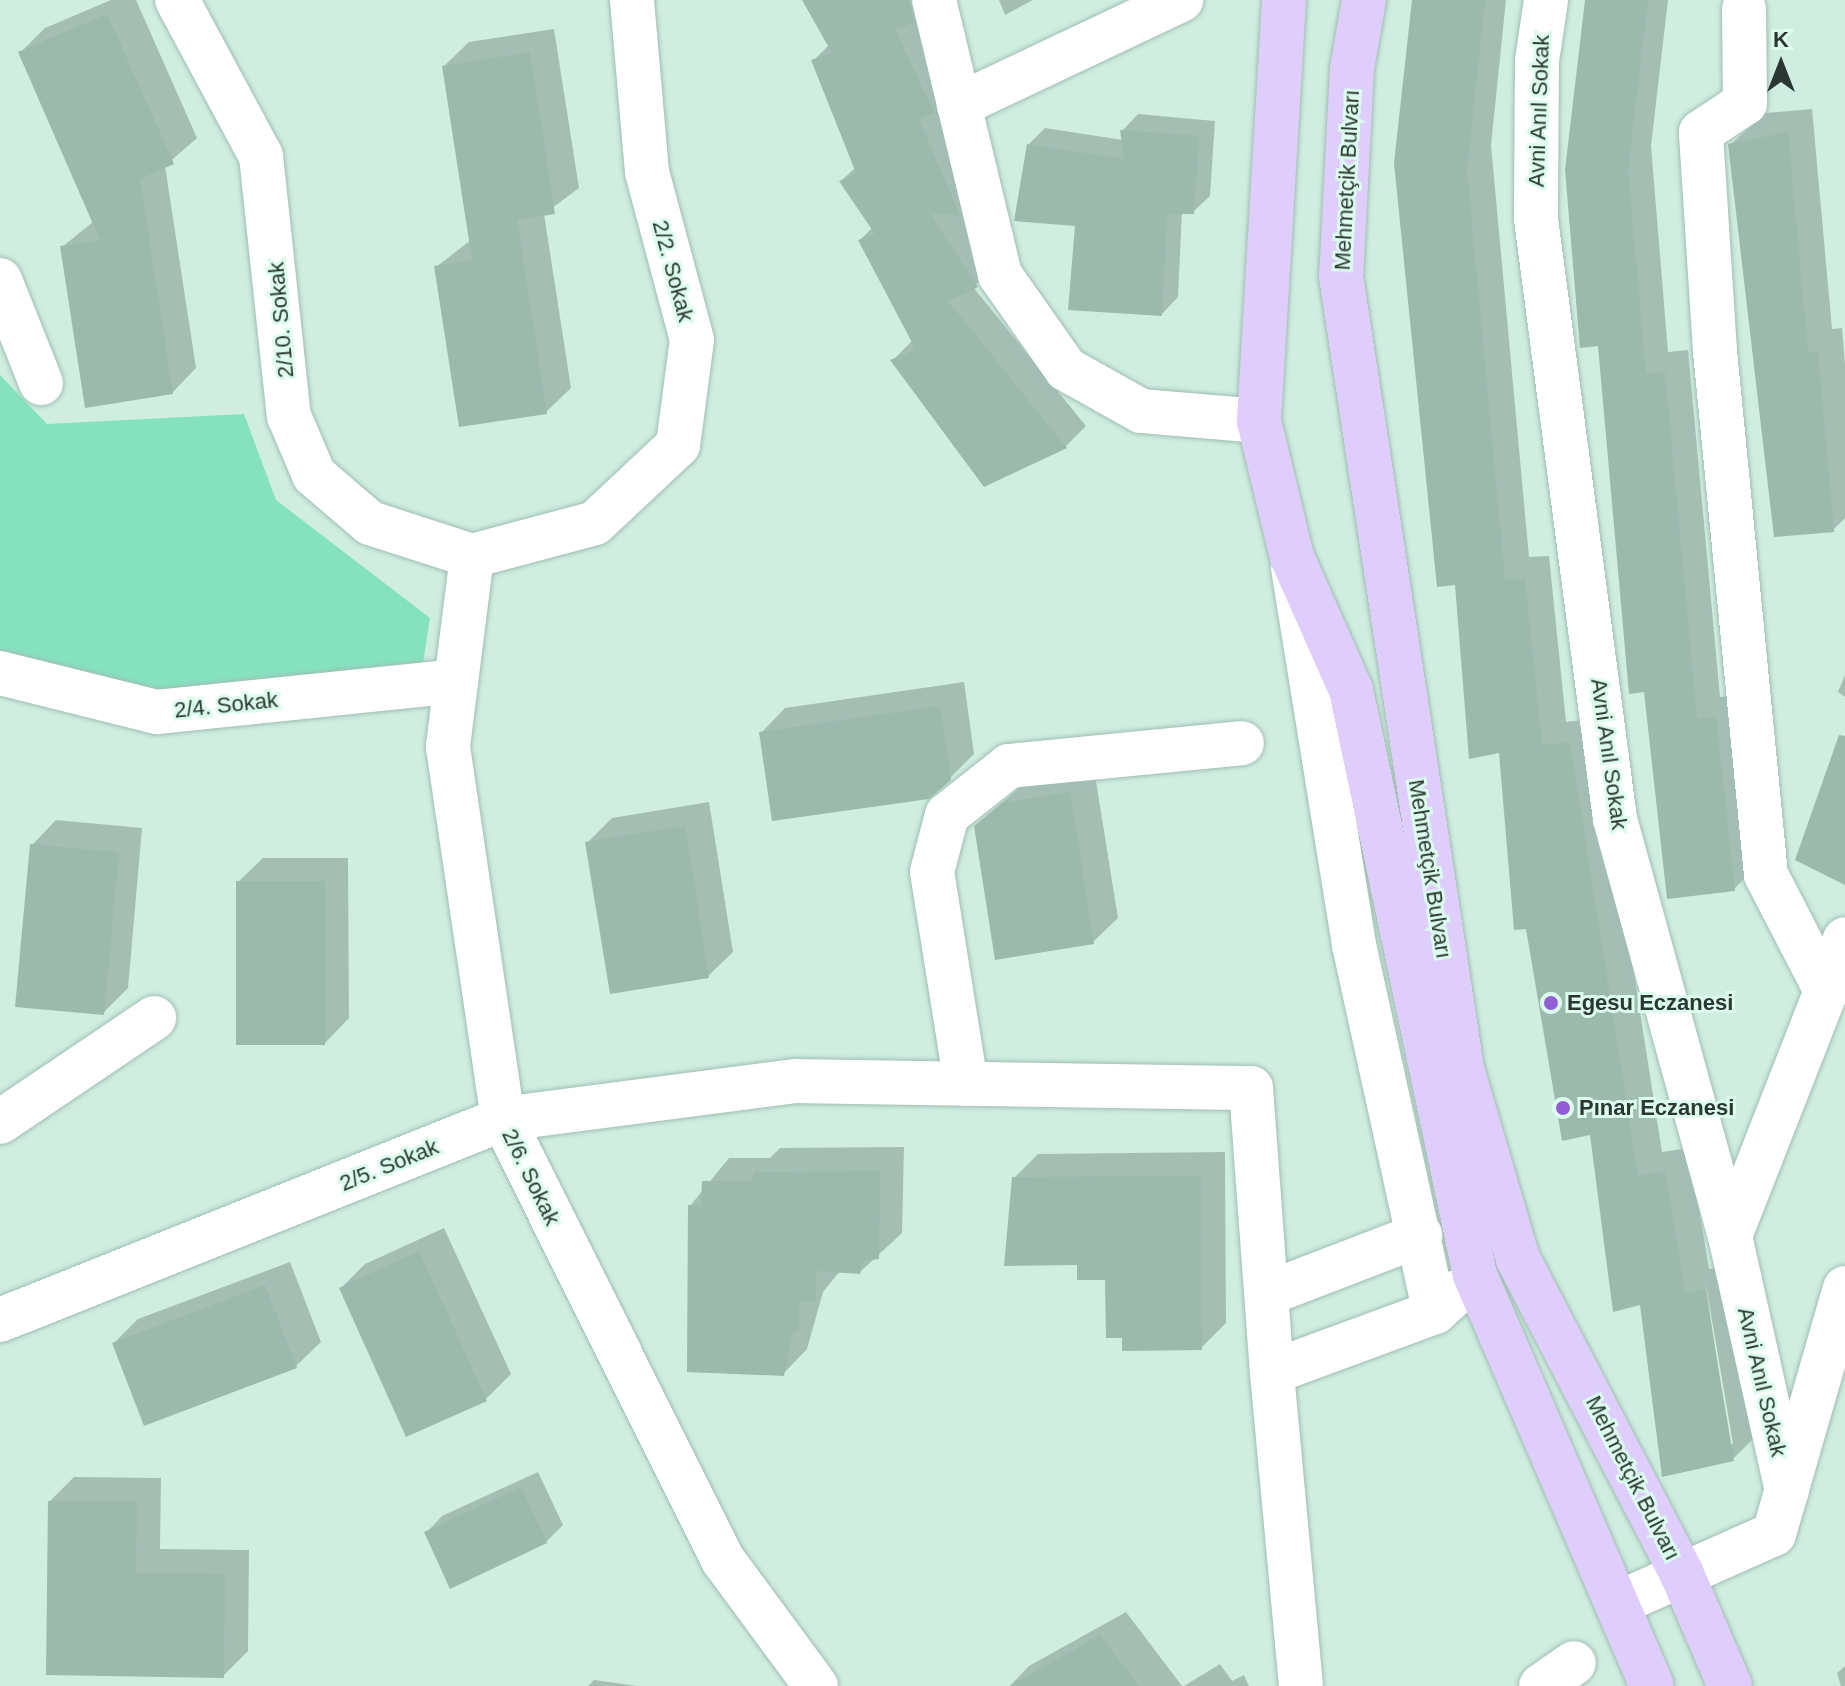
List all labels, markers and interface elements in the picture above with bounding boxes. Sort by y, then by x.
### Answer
north arrow [1741,24,1821,104]
text: K [1773,27,1789,52]
street label: Avni Anıl Sokak [1523,34,1555,188]
street label: Mehmetçik Bulvarı [1329,89,1365,271]
street label: 2/2. Sokak [647,217,699,325]
street label: 2/10. Sokak [263,261,299,379]
street label: Avni Anıl Sokak [1585,676,1633,832]
street label: 2/4. Sokak [173,686,279,724]
street label: Mehmetçik Bulvarı [1403,778,1457,960]
place label: Egesu Eczanesi [1567,990,1733,1016]
marker: Egesu Eczanesi [1542,994,1560,1012]
place label: Pınar Eczanesi [1579,1095,1734,1121]
marker: Pınar Eczanesi [1554,1099,1572,1117]
street label: 2/6. Sokak [496,1124,566,1230]
street label: 2/5. Sokak [336,1133,442,1197]
street label: Avni Anıl Sokak [1732,1304,1792,1460]
street label: Mehmetçik Bulvarı [1580,1391,1686,1565]

